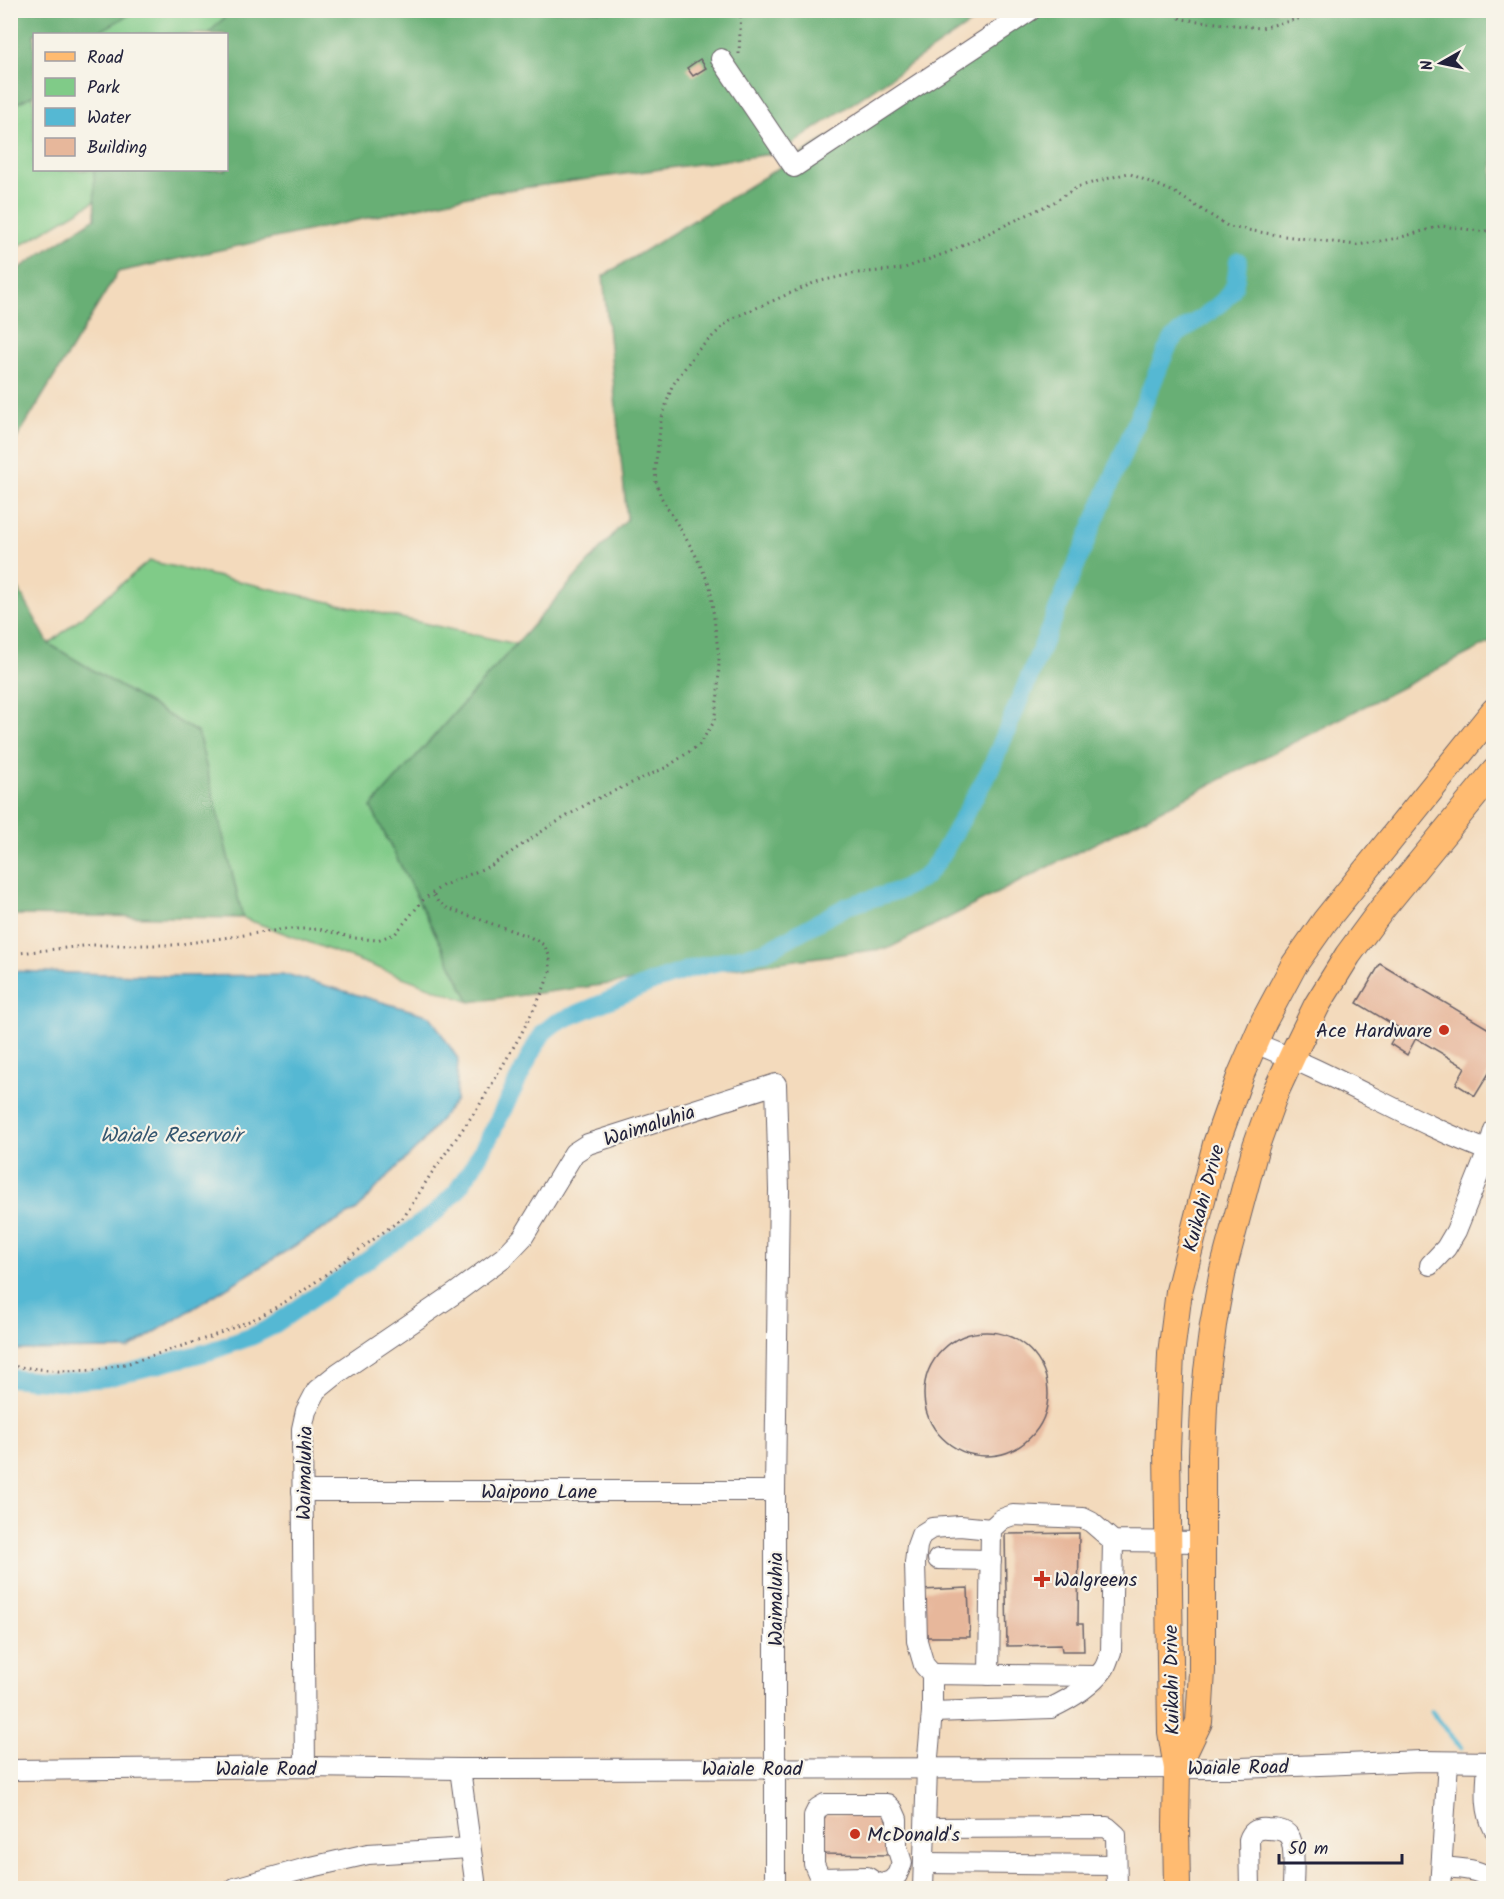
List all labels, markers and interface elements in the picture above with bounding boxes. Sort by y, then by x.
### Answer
legend [33,33,228,171]
north arrow [1411,33,1471,93]
text: Road [87,44,124,73]
text: N [1415,58,1441,72]
text: Park [87,74,120,103]
text: Water [87,104,132,133]
text: Building [87,134,147,163]
place label: Ace Hardware [1316,1016,1432,1048]
marker: Ace Hardware [1437,1023,1451,1037]
street label: Waimaluhia [600,1097,699,1157]
water label: Waiale Reservoir [100,1120,246,1153]
street label: Kuikahi Drive [1175,1141,1235,1256]
street label: Waimaluhia [289,1426,323,1521]
street label: Waipono Lane [481,1477,597,1509]
street label: Waimaluhia [761,1552,793,1646]
place label: Walgreens [1054,1565,1138,1597]
marker: Walgreens [1035,1572,1049,1586]
street label: Kuikahi Drive [1156,1625,1190,1735]
street label: Waiale Road [1187,1752,1290,1786]
street label: Waiale Road [215,1754,318,1786]
street label: Waiale Road [701,1754,804,1786]
place label: McDonald's [867,1820,960,1852]
marker: McDonald's [848,1827,862,1841]
scale bar [1279,1827,1402,1865]
text: 50 m [1288,1835,1328,1864]

